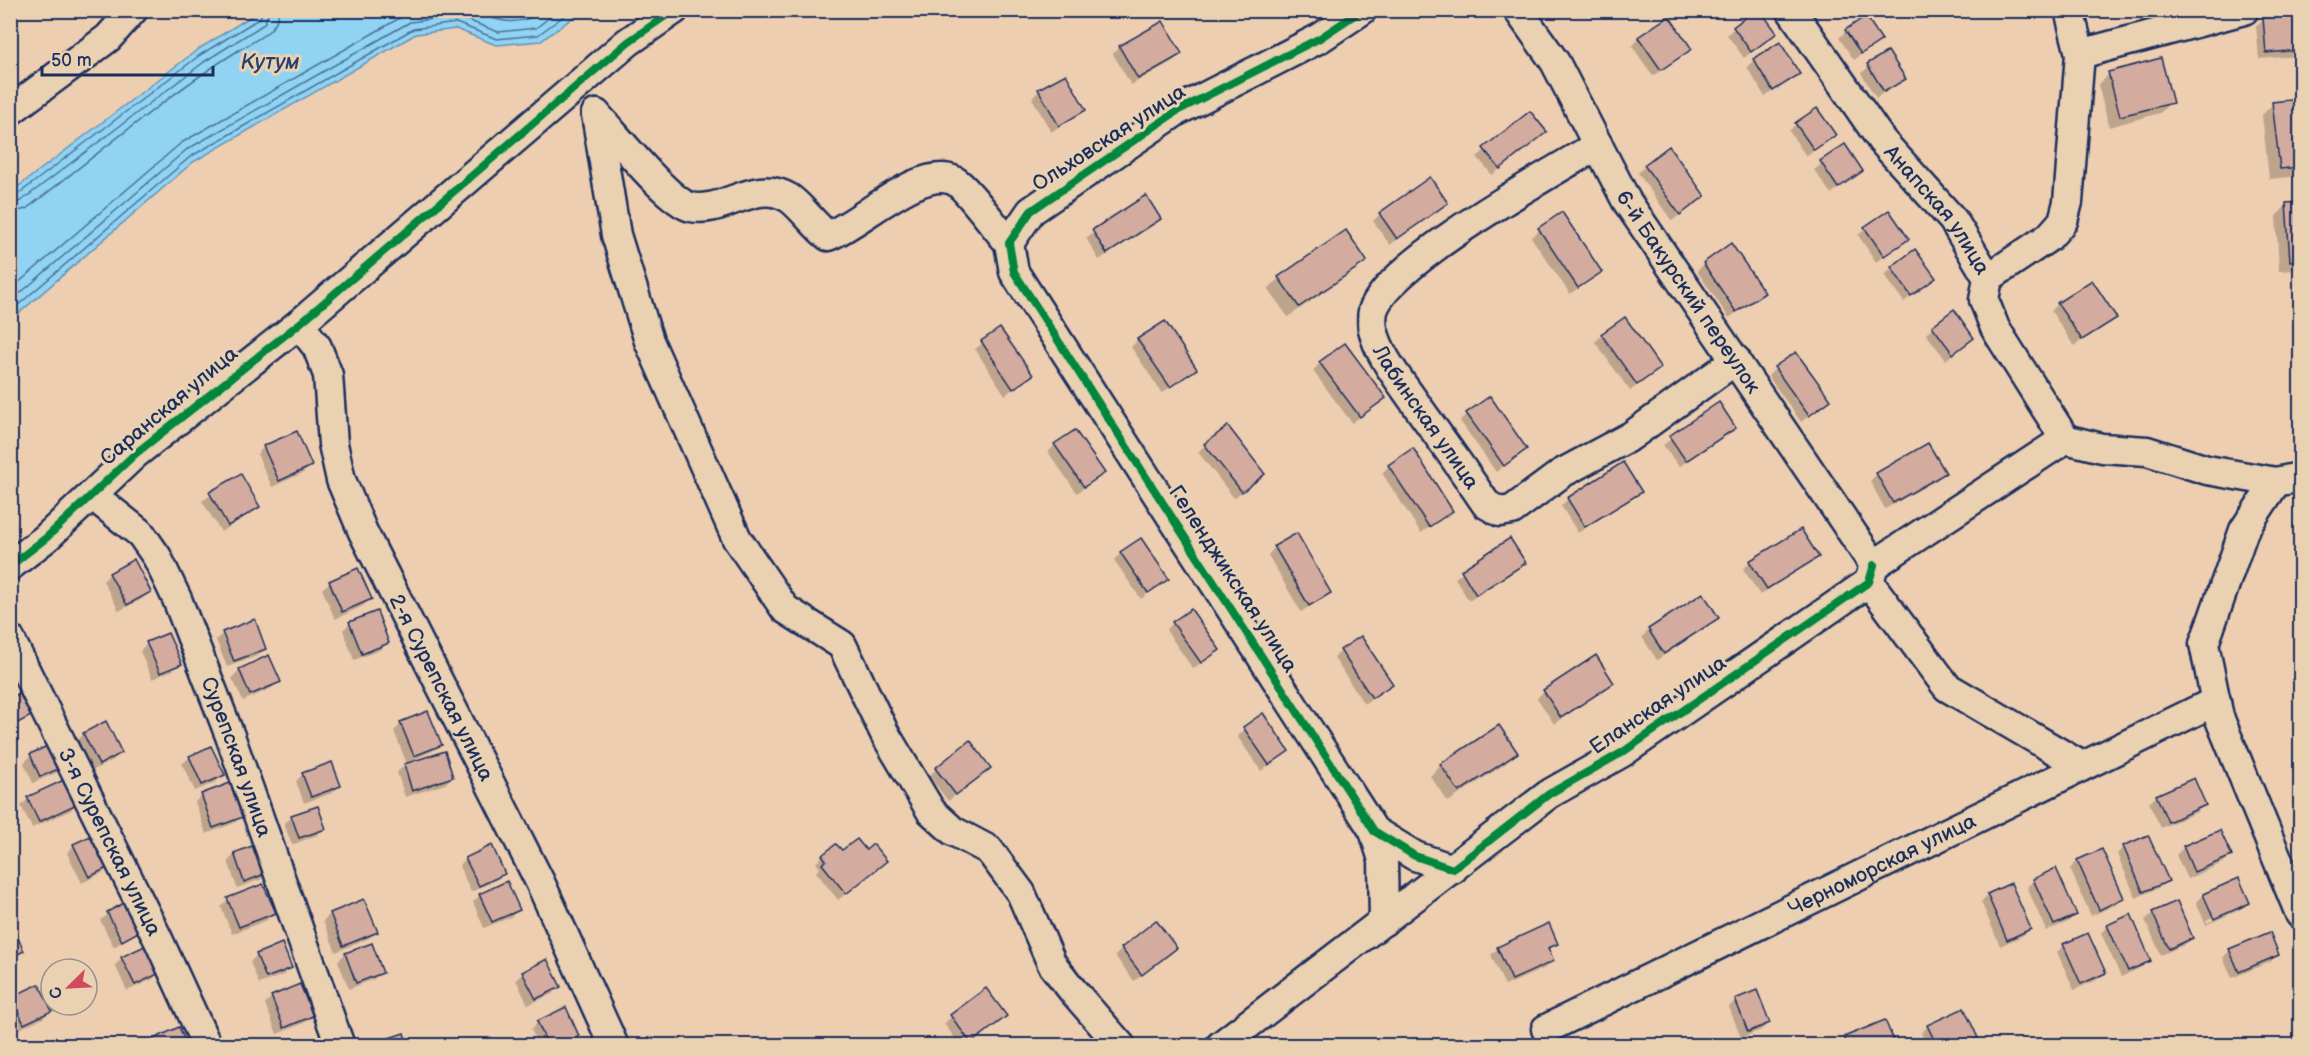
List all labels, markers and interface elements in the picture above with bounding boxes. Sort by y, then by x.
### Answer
scale bar [42,39,213,77]
water label: Кутум [240,49,300,76]
text: 50 m [51,50,92,71]
street label: Ольховская улица [1028,79,1191,197]
street label: Анапская улица [1878,139,1996,280]
street label: 6-й Бакурский переулок [1611,186,1766,398]
street label: Лабинская улица [1367,340,1485,494]
street label: Саранская улица [95,341,243,471]
street label: Геленджикская улица [1163,481,1303,678]
street label: 2-я Сурепская улица [384,590,500,786]
street label: Еланская улица [1585,650,1731,760]
street label: Сурепская улица [196,673,278,841]
street label: 3-я Сурепская улица [53,744,167,940]
street label: Черноморская улица [1784,808,1980,921]
north arrow [39,957,99,1017]
text: С [46,984,68,1001]

